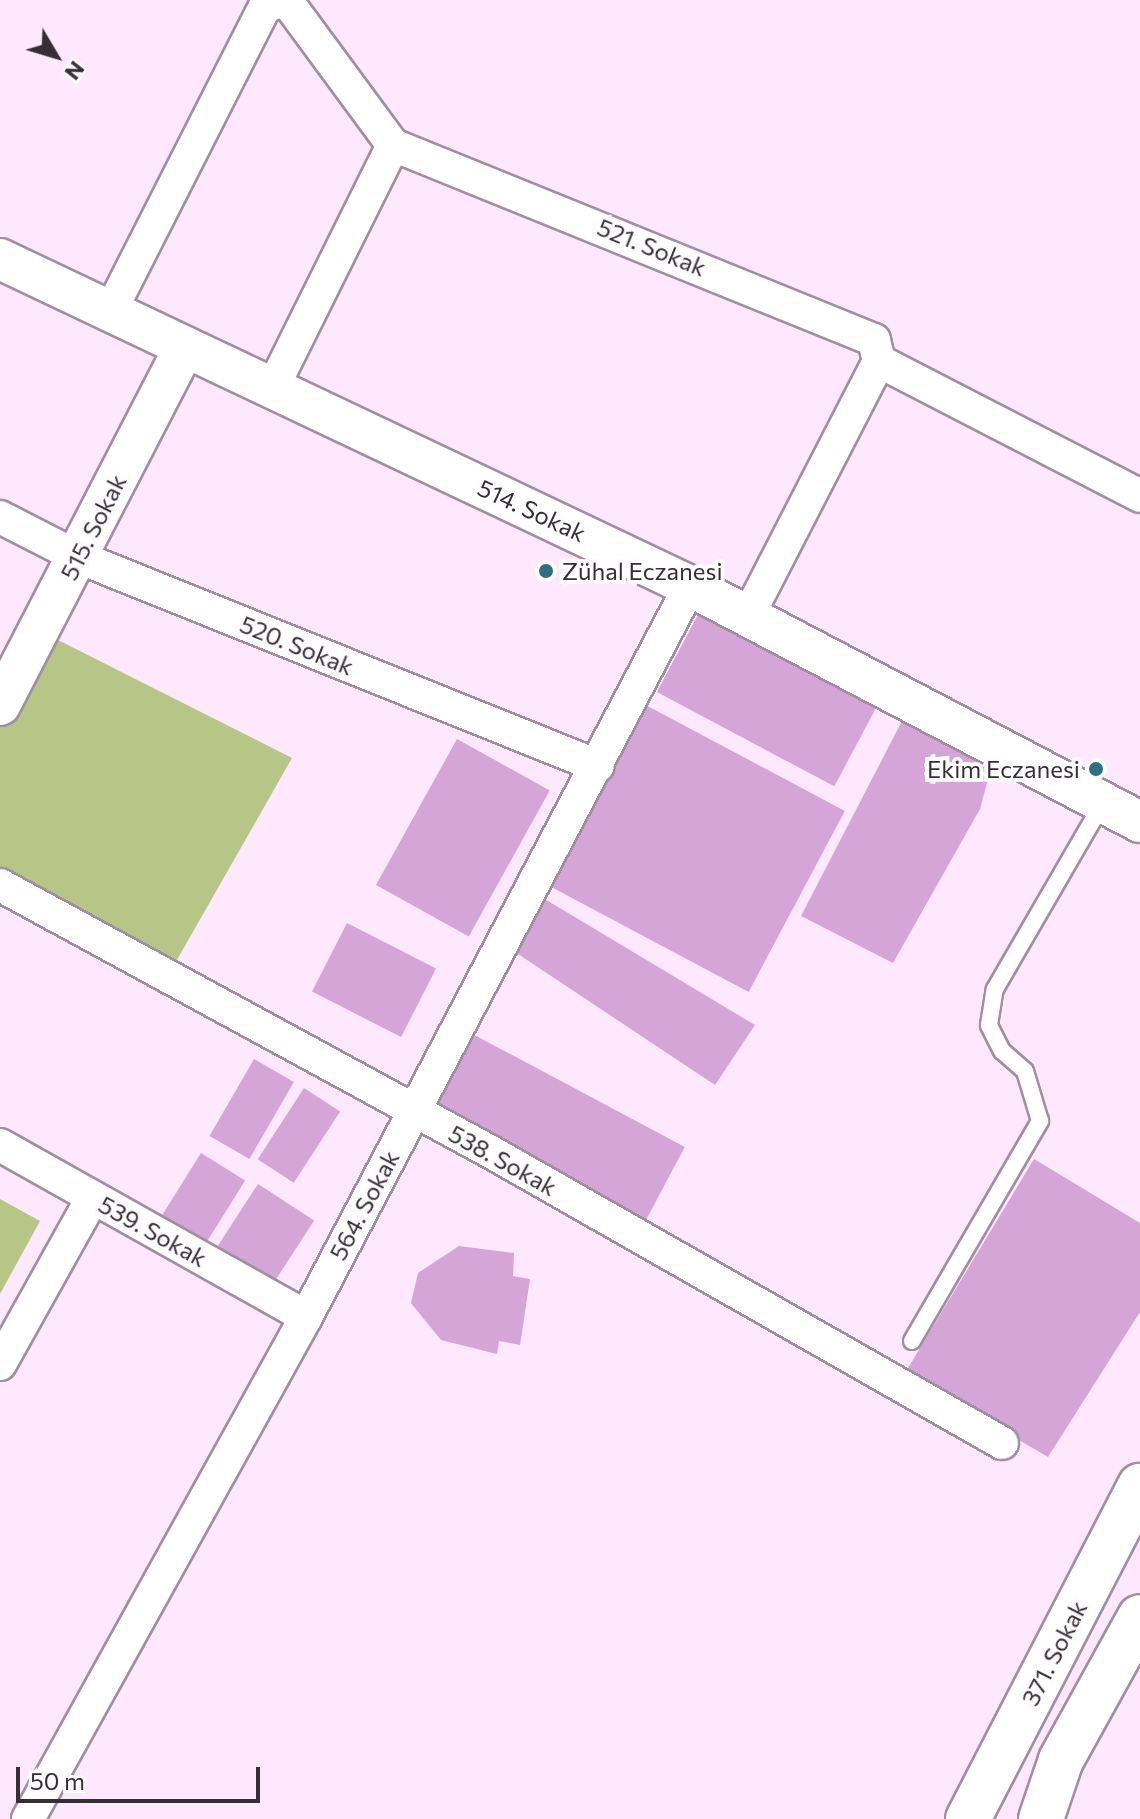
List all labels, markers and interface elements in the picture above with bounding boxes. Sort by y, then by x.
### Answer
north arrow [16,16,96,96]
text: N [60,56,91,86]
street label: 521. Sokak [593,212,711,282]
street label: 515. Sokak [54,469,132,585]
street label: 514. Sokak [474,473,590,547]
place label: Zühal Eczanesi [562,557,723,585]
marker: Zühal Eczanesi [537,562,555,580]
street label: 520. Sokak [236,609,358,681]
place label: Ekim Eczanesi [927,755,1080,783]
marker: Ekim Eczanesi [1087,760,1105,778]
street label: 538. Sokak [444,1119,562,1201]
street label: 564. Sokak [323,1145,405,1265]
street label: 539. Sokak [94,1190,212,1272]
street label: 371. Sokak [1015,1596,1093,1710]
scale bar [20,1751,264,1801]
text: 50 m [30,1766,85,1795]

